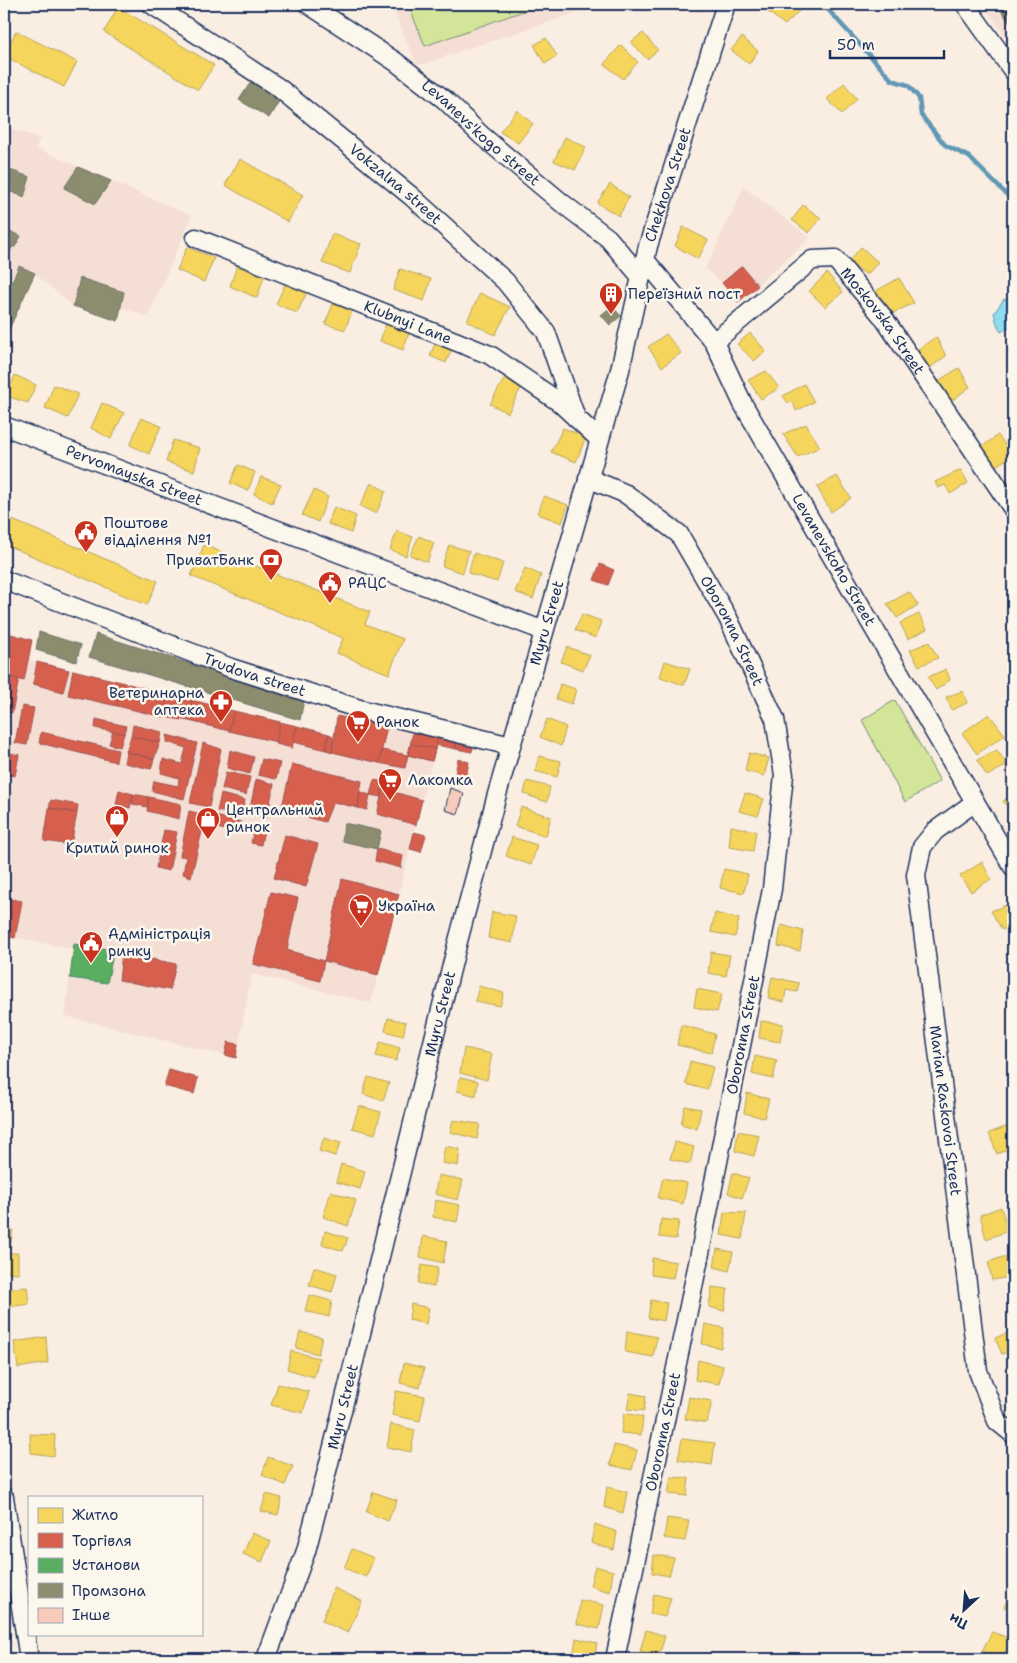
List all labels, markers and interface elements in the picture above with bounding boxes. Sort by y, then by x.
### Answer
scale bar [830,28,943,60]
text: 50 m [837,35,875,55]
street label: Levanevs'kogo street [417,75,544,190]
street label: Chekhova Street [640,125,696,244]
street label: Vokzalna street [345,139,446,229]
street label: Moskovska Street [836,263,929,378]
building icon: Переїзний пост [598,281,624,315]
place label: Переїзний пост [628,284,741,304]
street label: Klubnyi Lane [361,296,455,349]
street label: Pervomayska Street [63,440,205,510]
street label: Levanevskoho Street [787,490,880,630]
place label: Поштове відділення №1 [104,513,211,550]
public building icon: Поштове відділення №1 [73,519,99,553]
bank icon: ПриватБанк [258,547,284,581]
place label: ПриватБанк [166,550,254,570]
public building icon: РАЦС [317,570,343,604]
street label: Oboronna Street [695,572,768,689]
place label: РАЦС [348,573,387,593]
street label: Myru Street [525,578,568,668]
street label: Trudova street [201,648,308,701]
place label: Ветеринарна аптека [109,683,205,720]
pharmacy icon: Ветеринарна аптека [208,689,234,723]
supermarket icon: Ранок [345,709,371,743]
place label: Ранок [376,712,419,732]
supermarket icon: Лакомка [377,767,403,801]
place label: Лакомка [408,770,473,790]
place label: Центральний ринок [226,800,324,837]
shop icon: Критий ринок [104,804,130,838]
shop icon: Центральний ринок [195,806,221,840]
place label: Критий ринок [66,838,168,858]
supermarket icon: Україна [348,893,374,927]
place label: Україна [378,896,436,916]
place label: Адміністрація ринку [108,924,211,961]
public building icon: Адміністрація ринку [78,930,104,964]
street label: Myru Street [420,969,460,1058]
street label: Oboronna Street [722,974,764,1096]
street label: Marian Raskovoi Street [925,1024,966,1197]
street label: Myru Street [323,1362,363,1452]
street label: Oboronna Street [641,1371,685,1493]
legend [28,1496,202,1636]
text: Житло [72,1505,118,1525]
text: Торгівля [72,1531,132,1551]
text: Установи [72,1555,140,1575]
text: Промзона [72,1581,147,1601]
north arrow [940,1586,990,1636]
text: Інше [72,1605,110,1625]
text: Пн [946,1610,971,1634]

